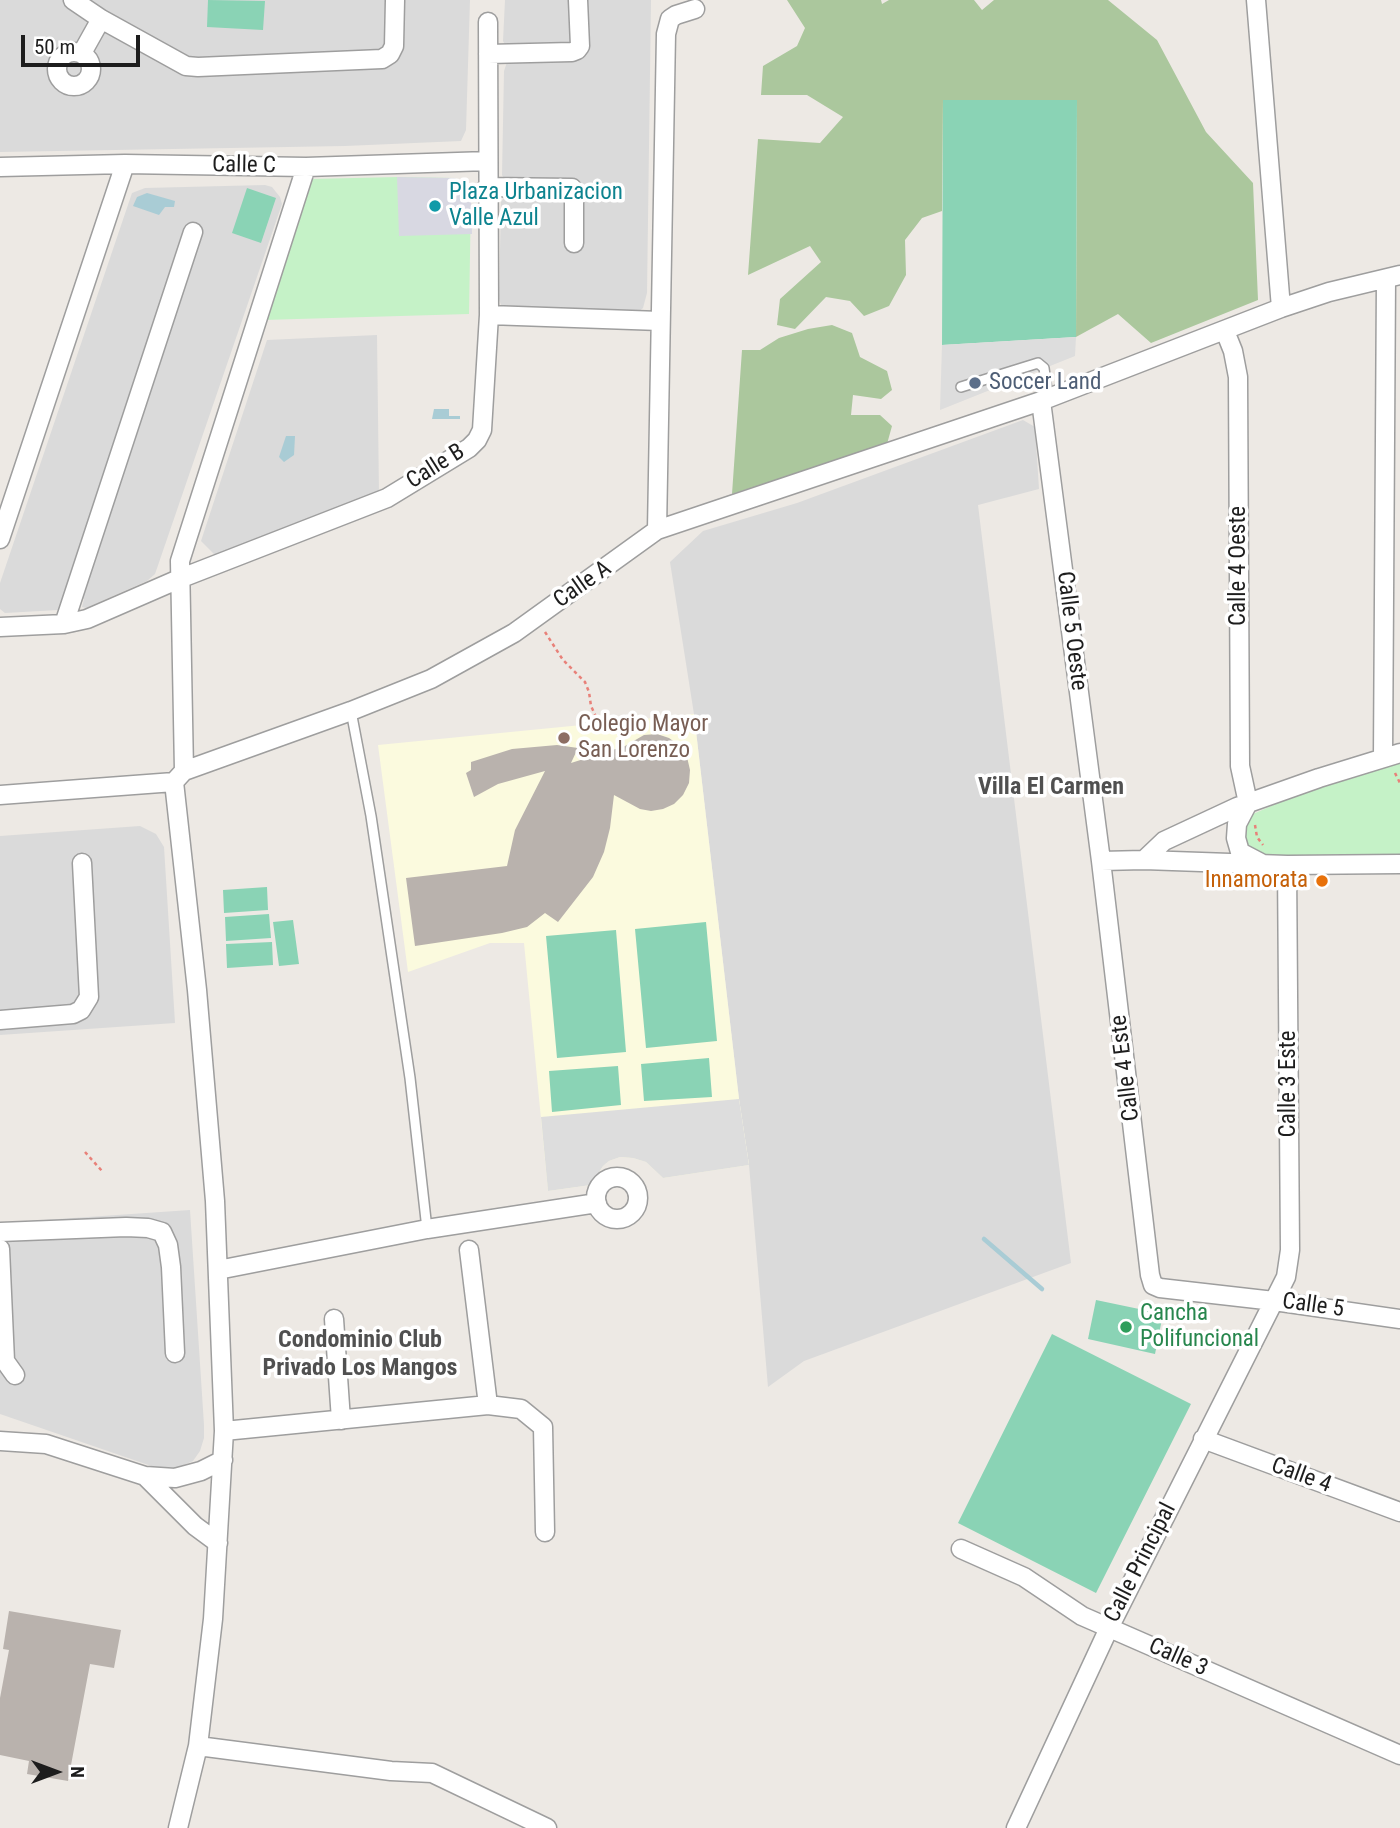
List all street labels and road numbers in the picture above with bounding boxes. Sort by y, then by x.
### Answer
street label: Calle C [212,152,276,180]
street label: Calle B [402,439,470,495]
street label: Calle 4 Oeste [1225,506,1253,626]
street label: Calle A [549,555,617,615]
street label: Calle 5 Oeste [1050,570,1092,692]
street label: Calle 4 Este [1106,1013,1146,1123]
street label: Calle 3 Este [1275,1031,1303,1137]
street label: Calle 5 [1280,1288,1346,1324]
street label: Calle 4 [1267,1452,1335,1500]
street label: Calle Principal [1099,1499,1183,1627]
street label: Calle 3 [1144,1633,1212,1683]

